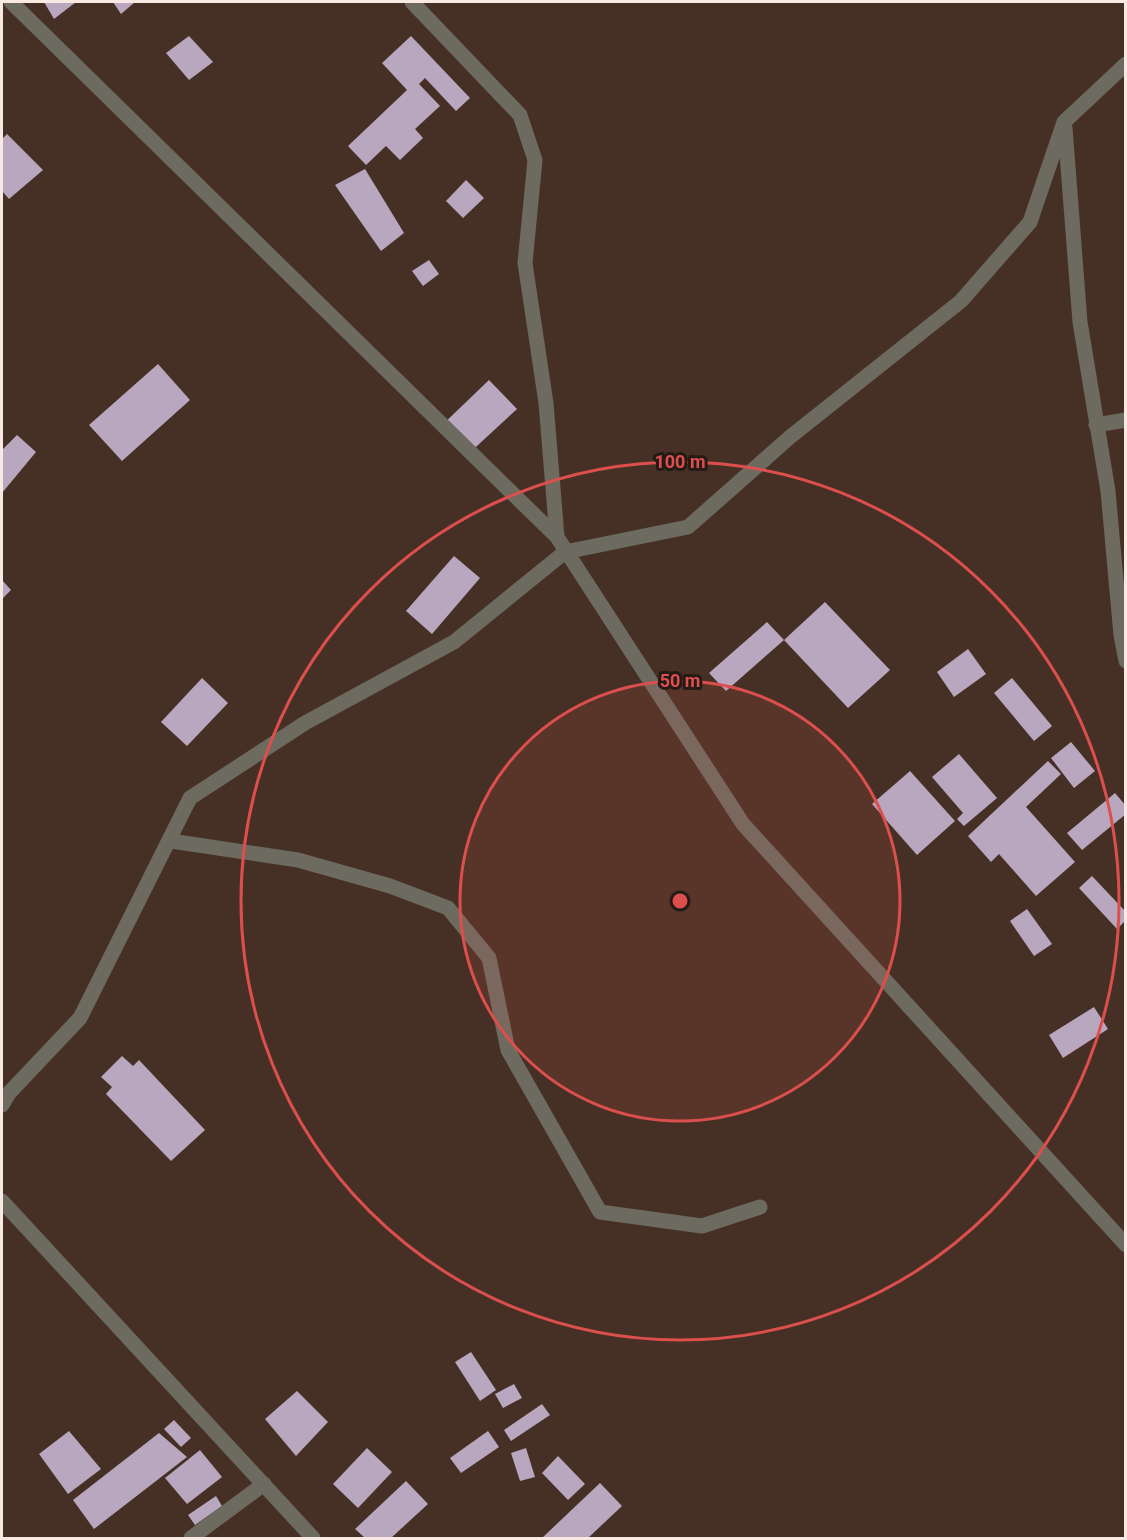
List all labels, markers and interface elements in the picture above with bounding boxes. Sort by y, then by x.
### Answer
text: 100 m [654,451,706,472]
text: 50 m [660,670,700,691]
centre of rings [670,891,690,911]

